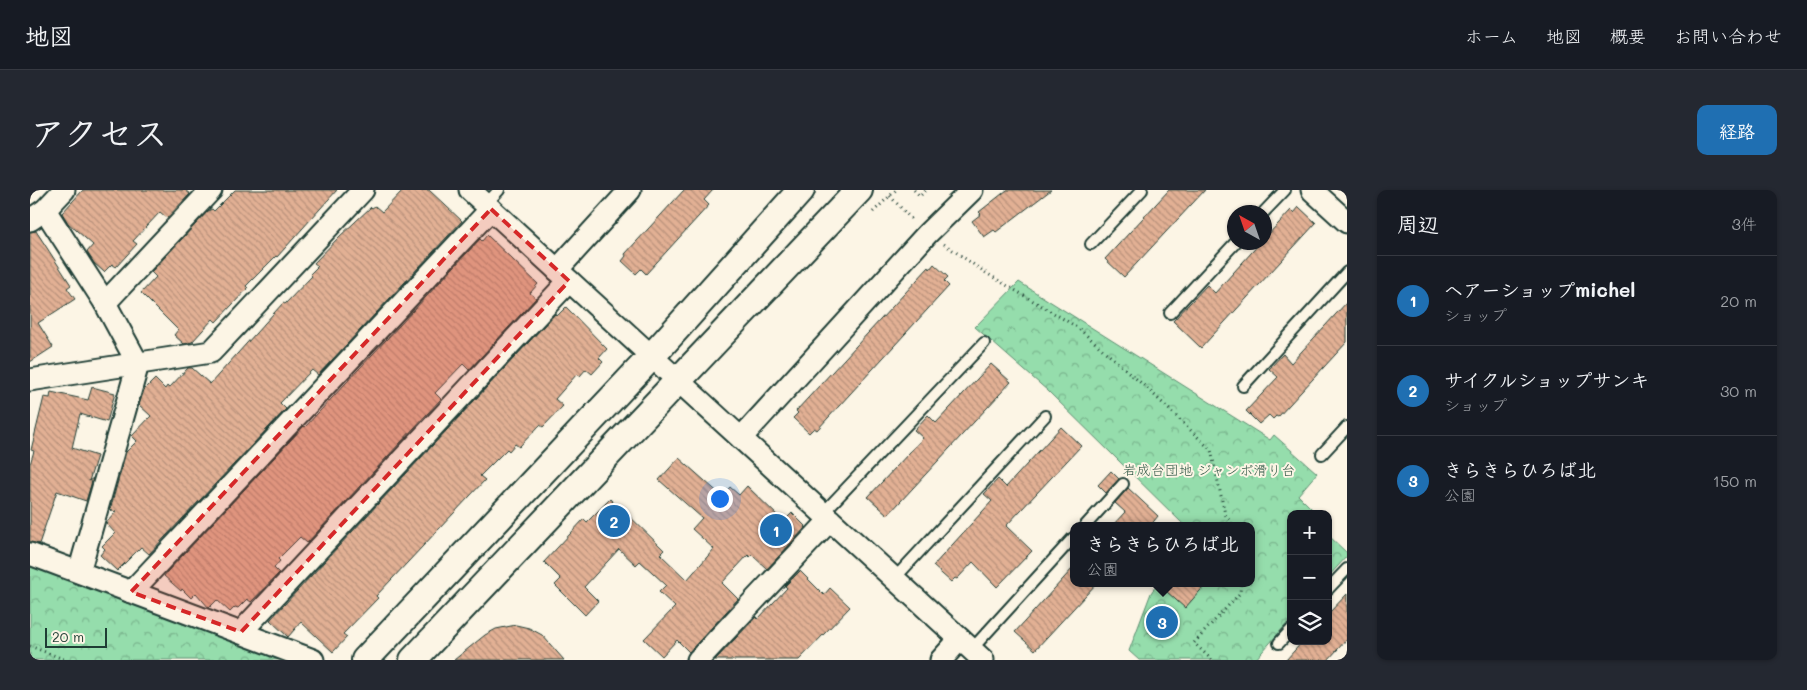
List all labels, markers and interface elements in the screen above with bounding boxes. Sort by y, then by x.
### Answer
text: 地図 [25,20,73,51]
text: ホーム [1465,24,1518,48]
text: 地図 [1546,24,1582,48]
text: 概要 [1610,24,1646,48]
text: お問い合わせ [1674,24,1782,48]
button: 経路 [1697,105,1777,155]
text: アクセス [30,109,168,155]
north arrow [1227,205,1272,250]
text: 周辺 [1397,210,1439,237]
text: 3件 [1732,213,1757,234]
text: ヘアーショップmichel [1444,277,1635,302]
text: 1 [1409,290,1417,311]
text: 20 m [1720,290,1757,311]
text: ショップ [1444,304,1507,325]
text: サイクルショップサンキ [1444,367,1649,392]
text: 2 [1409,380,1417,401]
text: 30 m [1720,380,1757,401]
text: ショップ [1444,394,1507,415]
text: きらきらひろば北 [1444,457,1596,482]
park label: 岩成台団地 ジャンボ滑り台 [1123,460,1295,479]
text: 3 [1408,470,1418,491]
text: 150 m [1713,470,1757,491]
text: 公園 [1444,484,1476,505]
your location [707,486,733,512]
pin: 2 [598,502,630,540]
map controls [1287,510,1332,645]
button: + [1287,510,1332,555]
pin: 1 [760,511,792,549]
popup [1070,522,1255,587]
text: きらきらひろば北 [1086,531,1239,556]
button: − [1287,555,1332,600]
text: 公園 [1086,558,1119,579]
button: layers [1287,600,1332,645]
pin: 3 [1146,603,1178,641]
scale bar [45,625,108,648]
text: 20 m [52,627,84,646]

